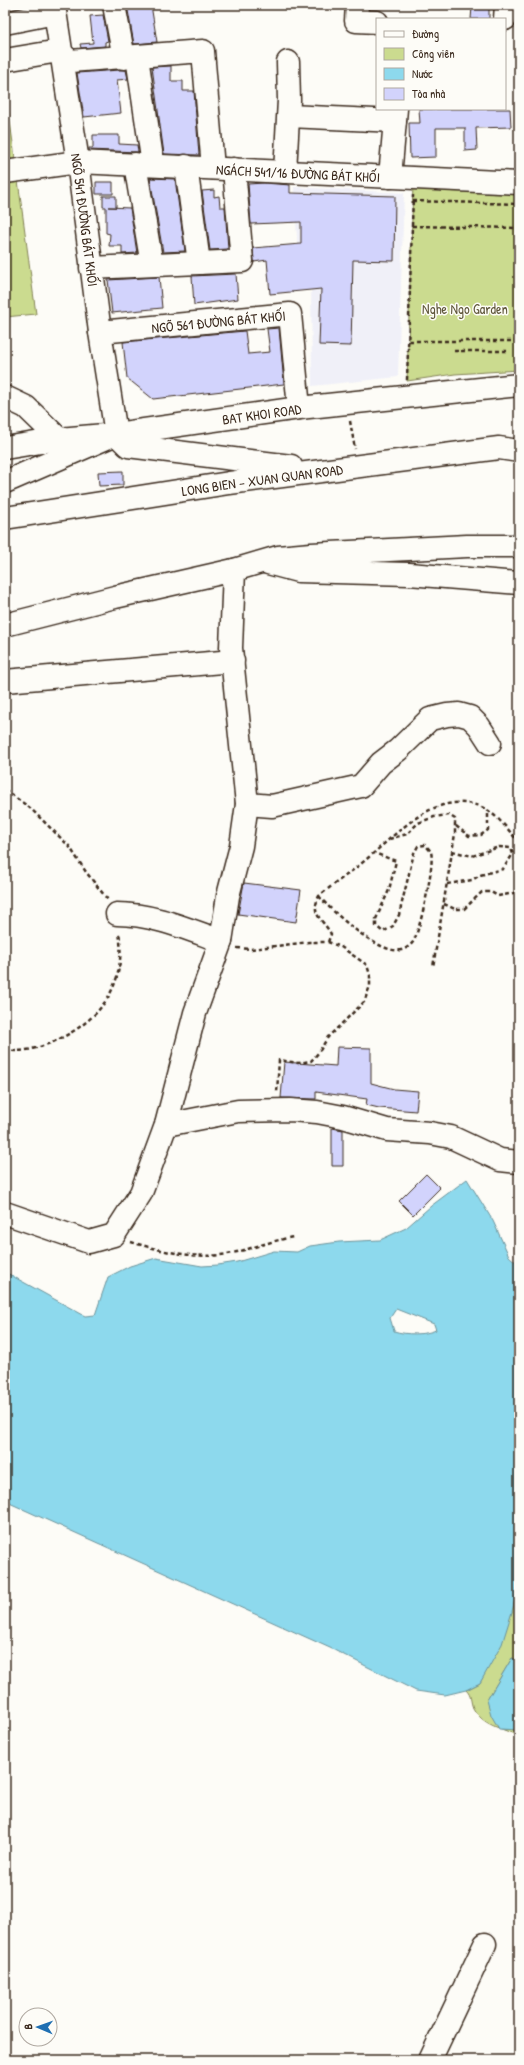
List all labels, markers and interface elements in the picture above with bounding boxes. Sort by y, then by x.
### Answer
legend [376,18,506,110]
text: Đường [412,25,439,42]
text: Công viên [412,45,455,62]
text: Nước [412,65,433,82]
text: Tòa nhà [412,85,445,102]
street label: NGÕ 541 ĐƯỜNG BÁT KHỐI [67,152,103,287]
street label: NGÁCH 541/16 ĐƯỜNG BÁT KHỐI [216,159,380,186]
park label: Nghe Ngo Garden [422,299,508,319]
street label: NGÕ 561 ĐƯỜNG BÁT KHỐI [151,305,286,337]
street label: BAT KHOI ROAD [221,398,303,428]
street label: LONG BIEN – XUAN QUAN ROAD [180,459,344,500]
north arrow [18,2007,58,2047]
text: B [21,2023,35,2030]

